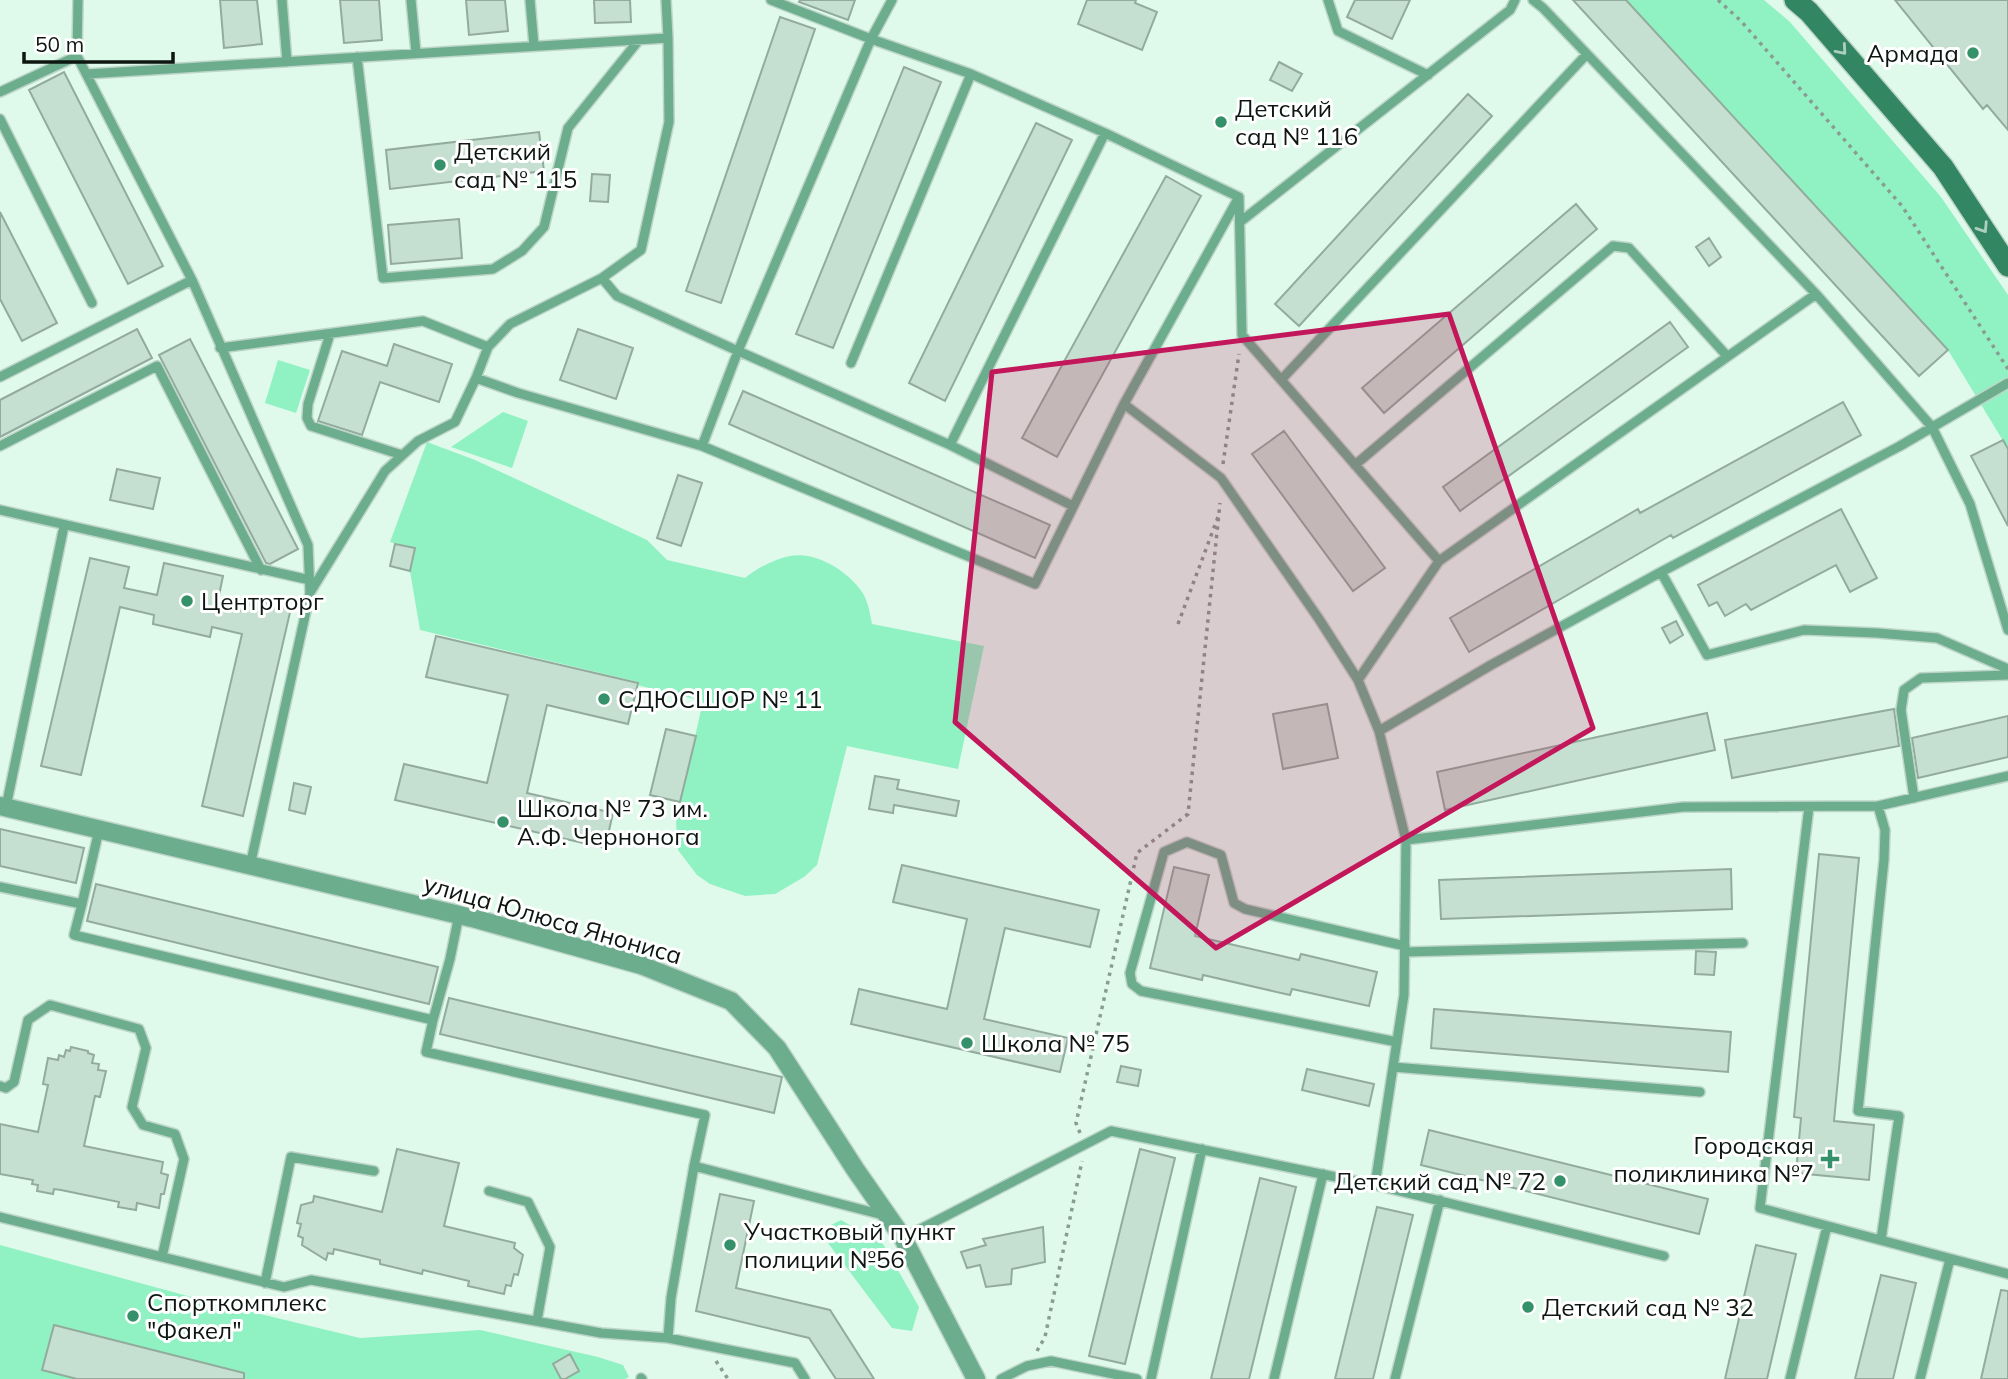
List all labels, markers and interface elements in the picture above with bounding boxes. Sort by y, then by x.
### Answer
scale bar [24,21,173,65]
text: 50 m [35,31,84,57]
place label: Армада [1867,38,1959,68]
one-way arrow [1834,42,1846,55]
marker: Армада [1965,45,1981,61]
place label: Детский сад № 116 [1235,93,1358,151]
marker: Детский сад № 116 [1213,114,1229,130]
place label: Детский сад № 115 [454,136,577,194]
marker: Детский сад № 115 [432,157,448,173]
one-way arrow [1975,220,1987,233]
place label: Центрторг [201,586,324,616]
marker: Центрторг [179,593,195,609]
place label: СДЮСШОР № 11 [618,684,823,714]
marker: СДЮСШОР № 11 [596,691,612,707]
place label: Школа № 73 им. А.Ф. Чернонога [517,793,708,851]
marker: Школа № 73 им. А.Ф. Чернонога [495,814,511,830]
street label: улица Юлюса Янониса [420,868,686,970]
place label: Школа № 75 [981,1028,1130,1058]
marker: Школа № 75 [959,1035,975,1051]
place label: Городская поликлиника №7 [1613,1130,1814,1188]
marker: Городская поликлиника №7 [1820,1149,1840,1169]
place label: Детский сад № 72 [1334,1166,1546,1196]
marker: Детский сад № 72 [1552,1173,1568,1189]
place label: Участковый пункт полиции №56 [743,1216,955,1274]
marker: Участковый пункт полиции №56 [722,1237,738,1253]
place label: Спорткомплекс "Факел" [147,1287,327,1345]
place label: Детский сад № 32 [1542,1292,1754,1322]
marker: Детский сад № 32 [1520,1299,1536,1315]
marker: Спорткомплекс "Факел" [125,1308,141,1324]

